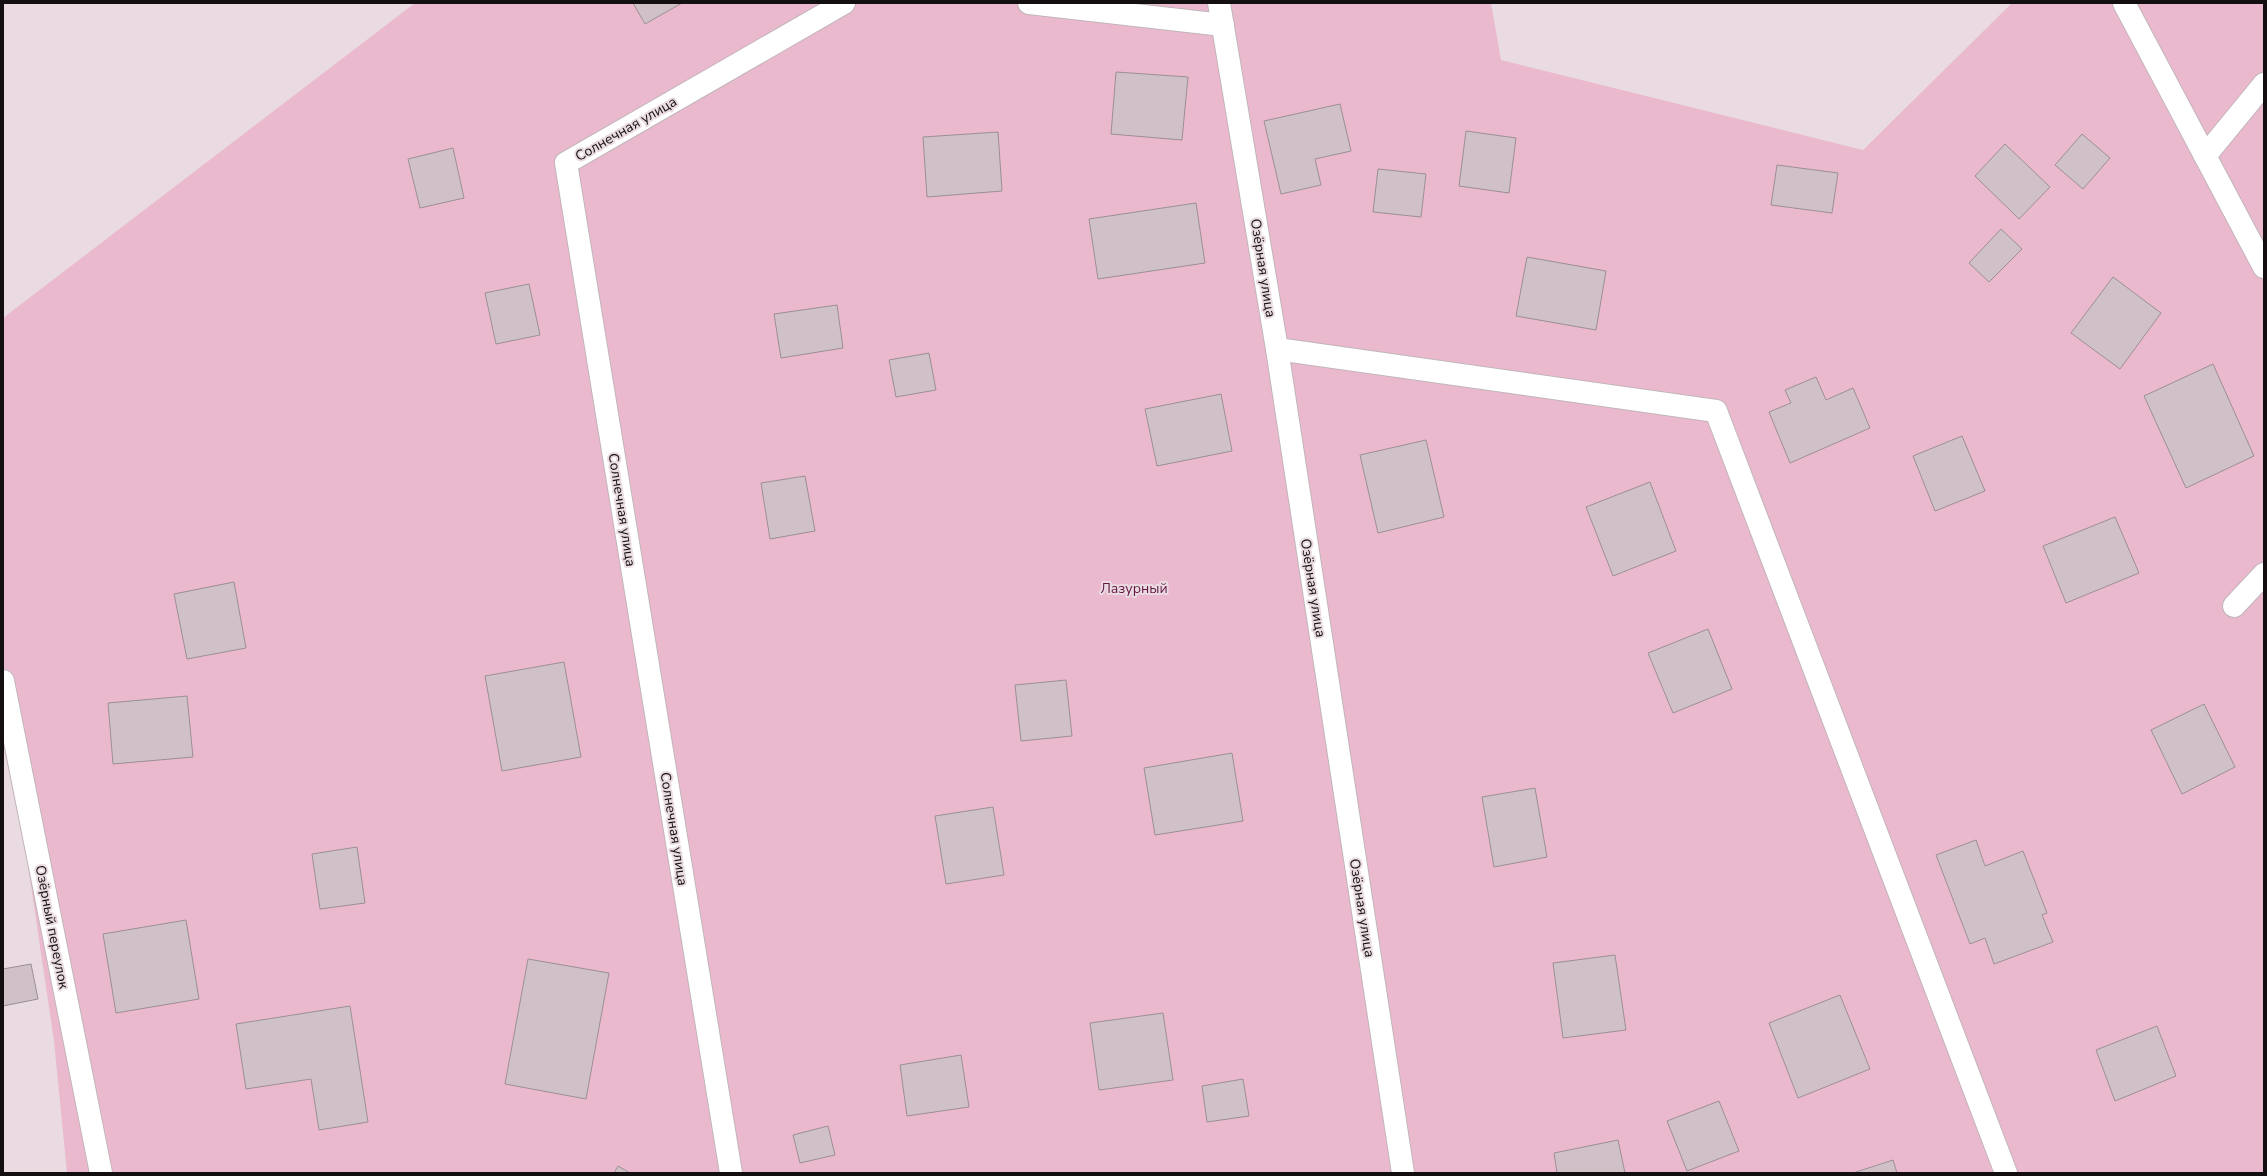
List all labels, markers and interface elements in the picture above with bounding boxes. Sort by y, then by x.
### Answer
street label: Солнечная улица [572,92,680,166]
street label: Озёрная улица [1246,217,1280,319]
street label: Солнечная улица [604,452,640,568]
street label: Озёрная улица [1296,537,1330,639]
park label: Лазурный [1100,579,1168,598]
street label: Солнечная улица [656,771,692,887]
street label: Озёрная улица [1345,857,1379,959]
street label: Озёрный переулок [31,864,73,991]

